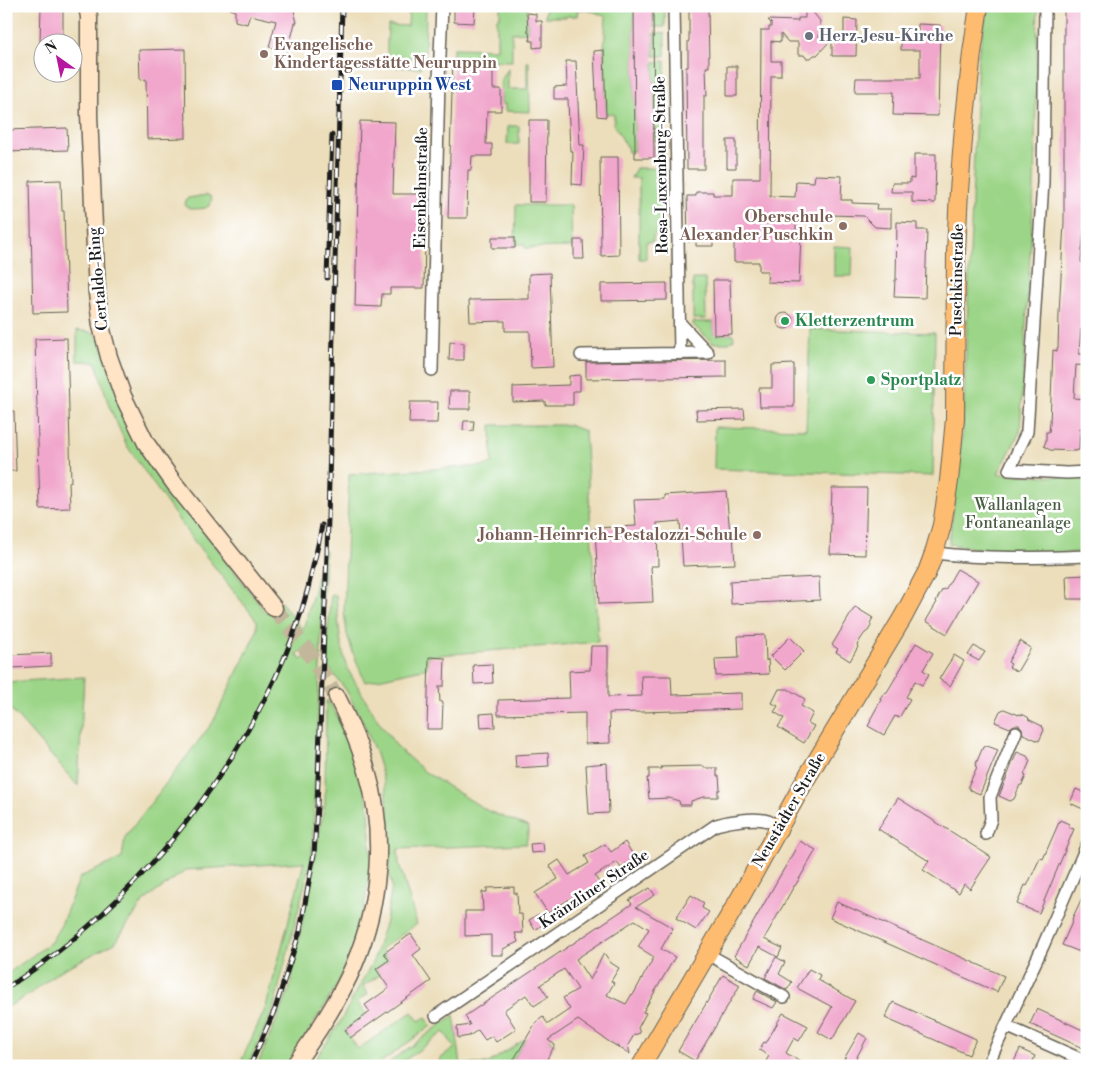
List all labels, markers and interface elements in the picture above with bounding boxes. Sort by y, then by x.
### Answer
place label: Herz-Jesu-Kirche [819,26,954,46]
marker: Herz-Jesu-Kirche [803,30,815,42]
north arrow [32,32,82,82]
place label: Evangelische Kindertagesstätte Neuruppin [274,35,497,73]
text: N [42,37,61,59]
marker: Evangelische Kindertagesstätte Neuruppin [258,48,270,60]
place label: Neuruppin West [348,75,471,95]
street label: Rosa-Luxemburg-Straße [649,76,673,254]
marker: Neuruppin West [330,78,344,92]
street label: Eisenbahnstraße [410,127,432,249]
place label: Oberschule Alexander Puschkin [678,207,833,245]
marker: Oberschule Alexander Puschkin [837,220,849,232]
street label: Puschkinstraße [946,223,968,337]
street label: Certaldo-Ring [83,226,112,332]
place label: Kletterzentrum [795,311,915,331]
marker: Kletterzentrum [779,315,791,327]
place label: Sportplatz [881,370,962,390]
marker: Sportplatz [865,374,877,386]
park label: Wallanlagen Fontaneanlage [965,495,1071,533]
place label: Johann-Heinrich-Pestalozzi-Schule [477,525,747,545]
marker: Johann-Heinrich-Pestalozzi-Schule [751,529,763,541]
street label: Neustädter Straße [748,749,830,871]
street label: Kränzliner Straße [535,845,653,933]

